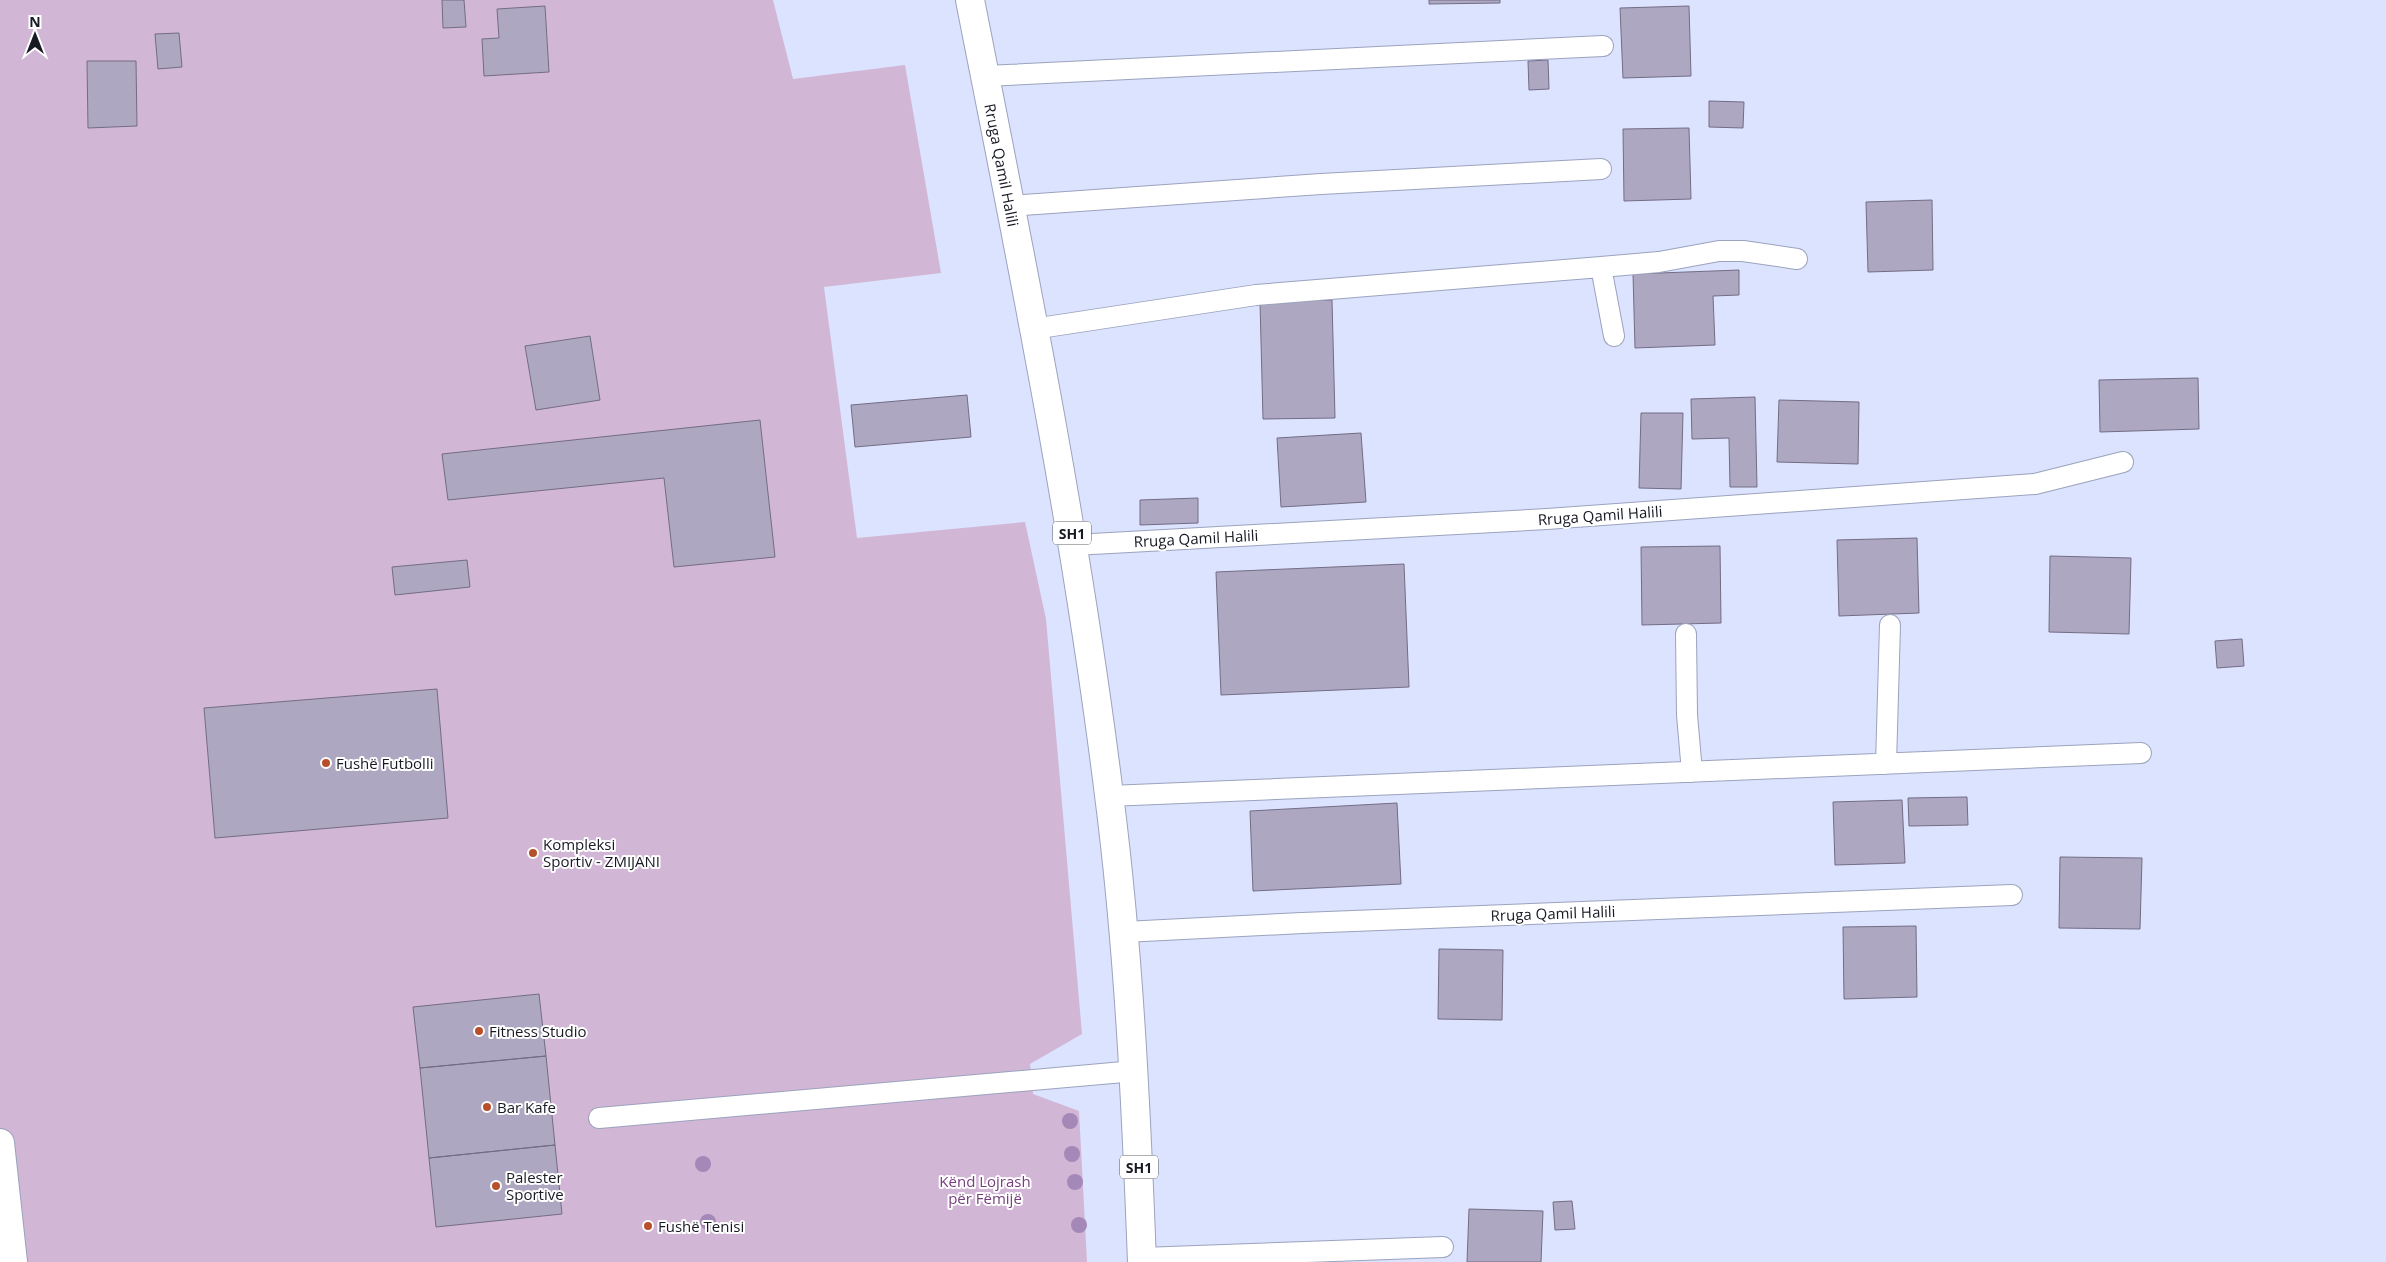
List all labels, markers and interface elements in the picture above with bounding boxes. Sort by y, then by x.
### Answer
north arrow [10,10,60,60]
text: N [29,12,41,31]
street label: Rruga Qamil Halili [980,102,1024,228]
street label: Rruga Qamil Halili [1537,501,1663,529]
road number: SH1 [1053,522,1091,544]
street label: Rruga Qamil Halili [1133,525,1259,551]
place label: Fushë Futbolli [336,753,433,773]
marker: Fushë Futbolli [320,757,332,769]
place label: Kompleksi Sportiv - ZMIJANI [543,834,660,871]
marker: Kompleksi Sportiv - ZMIJANI [527,847,539,859]
street label: Rruga Qamil Halili [1490,901,1616,925]
place label: Fitness Studio [489,1021,586,1041]
marker: Fitness Studio [473,1025,485,1037]
place label: Bar Kafe [497,1097,556,1117]
marker: Bar Kafe [481,1101,493,1113]
road number: SH1 [1120,1156,1158,1178]
place label: Palester Sportive [506,1167,564,1204]
park label: Kënd Lojrash për Fëmijë [939,1171,1031,1208]
marker: Palester Sportive [490,1180,502,1192]
place label: Fushë Tenisi [658,1216,744,1236]
marker: Fushë Tenisi [642,1220,654,1232]

